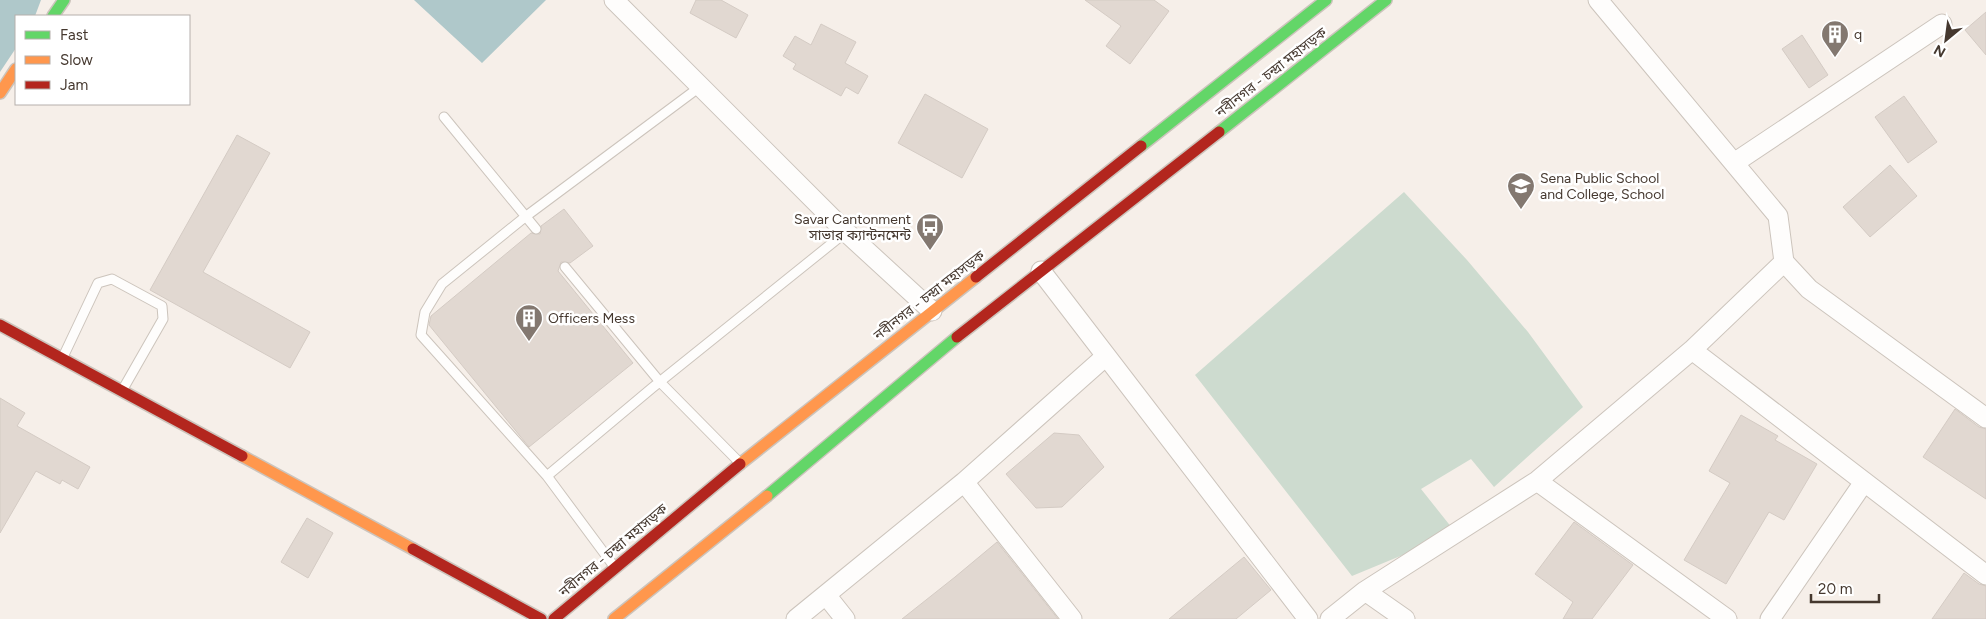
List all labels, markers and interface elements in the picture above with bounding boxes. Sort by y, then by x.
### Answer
legend [15,15,190,105]
north arrow [1921,15,1971,65]
building icon: q [1820,19,1850,58]
street label: নবীনগর - চন্দ্রা মহাসড়ক [1212,24,1331,121]
text: Fast [60,26,89,44]
place label: q [1854,26,1862,43]
text: N [1931,41,1949,61]
text: Slow [60,51,93,69]
text: Jam [60,76,88,94]
place label: Sena Public School and College, School [1540,170,1664,203]
school or university icon: Sena Public School and College, School [1506,171,1536,210]
place label: Savar Cantonment সাভার ক্যান্টনমেন্ট [794,211,912,244]
bus stop icon: Savar Cantonment সাভার ক্যান্টনমেন্ট [915,212,945,251]
street label: নবীনগর - চন্দ্রা মহাসড়ক [870,247,989,344]
building icon: Officers Mess [514,303,544,342]
place label: Officers Mess [548,310,635,327]
street label: নবীনগর - চন্দ্রা মহাসড়ক [555,500,671,601]
scale bar [1811,572,1878,604]
text: 20 m [1818,580,1852,598]

